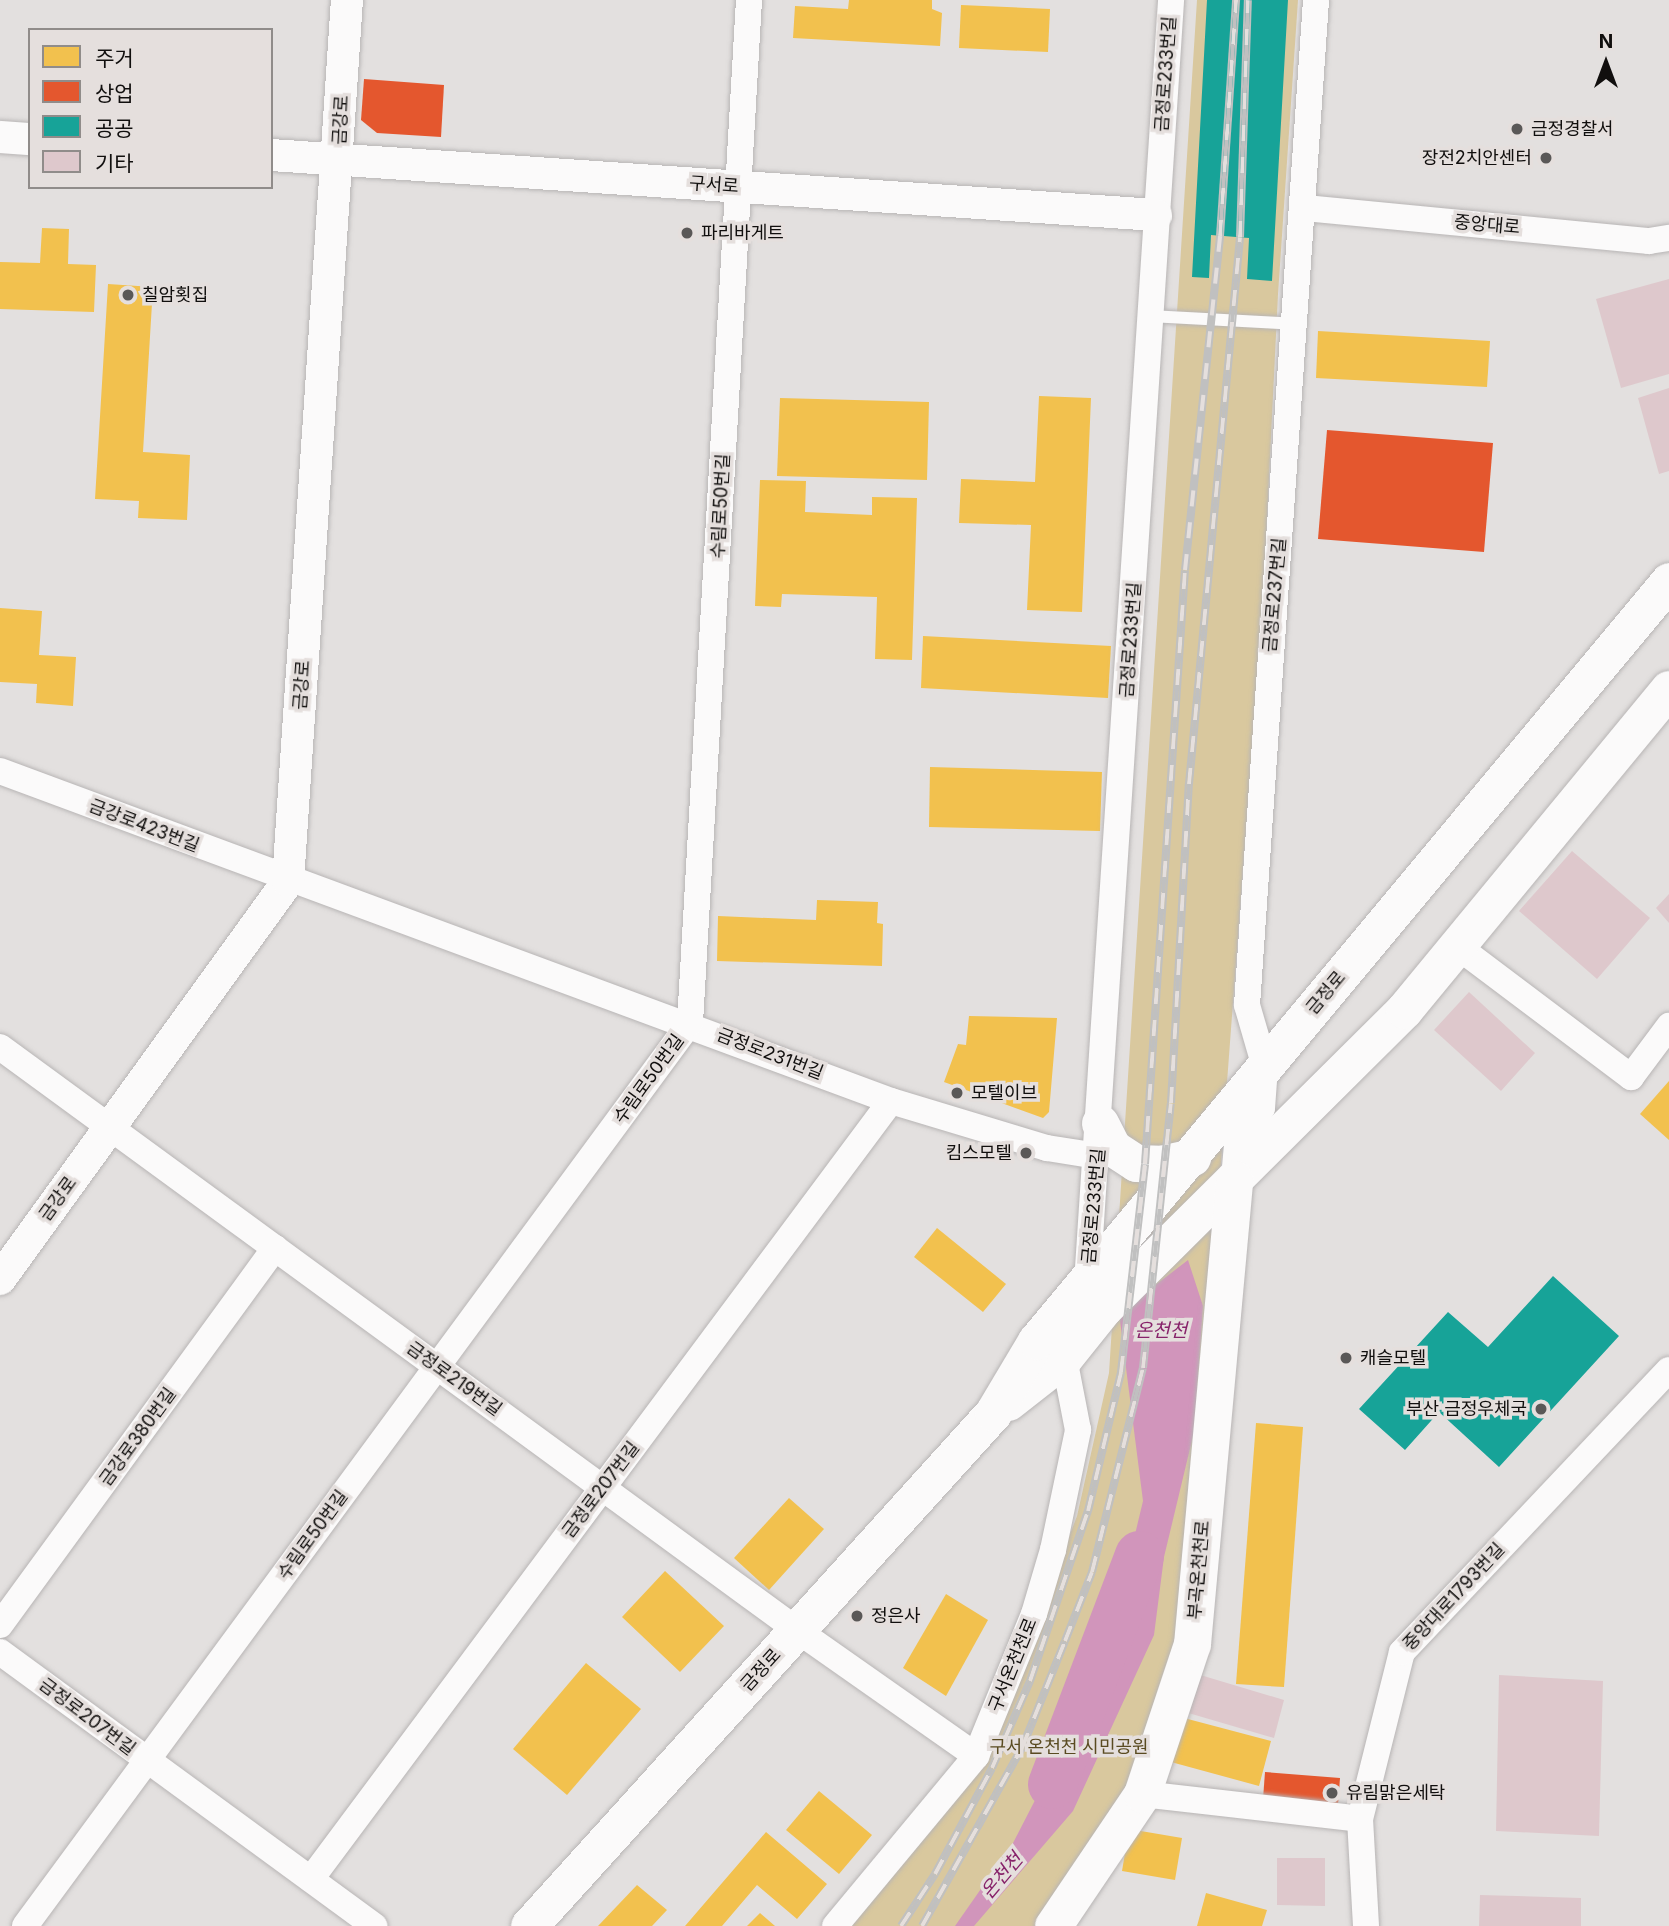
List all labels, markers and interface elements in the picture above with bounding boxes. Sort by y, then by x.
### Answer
street label: 금정로233번길 [1151,15,1181,133]
legend [28,28,273,189]
north arrow [1571,28,1641,98]
text: N [1599,30,1613,53]
text: 주거 [95,46,134,71]
text: 상업 [95,81,134,106]
street label: 금강로 [329,95,353,145]
text: 공공 [95,116,134,141]
place label: 금정경찰서 [1531,118,1614,140]
marker: 금정경찰서 [1509,121,1525,137]
place label: 장전2치안센터 [1422,147,1532,169]
marker: 장전2치안센터 [1538,150,1554,166]
text: 기타 [95,151,134,176]
street label: 구서로 [688,172,740,198]
street label: 중앙대로 [1453,211,1521,239]
place label: 파리바게트 [701,222,784,244]
marker: 파리바게트 [679,225,695,241]
place label: 칠암횟집 [142,284,208,306]
marker: 칠암횟집 [120,287,136,303]
street label: 수림로50번길 [707,453,735,559]
street label: 금정로237번길 [1259,537,1291,653]
street label: 금정로233번길 [1116,581,1146,699]
street label: 금강로 [289,659,315,711]
street label: 금강로423번길 [86,795,202,857]
street label: 금정로 [1302,967,1350,1019]
street label: 금정로231번길 [714,1024,826,1084]
street label: 수림로50번길 [609,1030,689,1128]
place label: 모텔이브 [971,1082,1037,1104]
marker: 모텔이브 [949,1085,965,1101]
place label: 킴스모텔 [946,1142,1012,1164]
marker: 킴스모텔 [1018,1145,1034,1161]
street label: 금정로233번길 [1078,1147,1110,1265]
street label: 금강로 [35,1173,81,1225]
water label: 온천천 [1135,1320,1187,1342]
street label: 금정로219번길 [402,1337,506,1421]
place label: 캐슬모텔 [1360,1347,1426,1369]
marker: 캐슬모텔 [1338,1350,1354,1366]
street label: 금강로380번길 [95,1384,181,1490]
place label: 부산 금정우체국 [1406,1398,1527,1420]
marker: 부산 금정우체국 [1533,1401,1549,1417]
street label: 금정로207번길 [558,1438,644,1542]
street label: 수림로50번길 [273,1486,353,1584]
street label: 부곡온천천로 [1184,1520,1214,1620]
street label: 중앙대로1793번길 [1399,1539,1509,1655]
place label: 정은사 [871,1605,921,1627]
marker: 정은사 [849,1608,865,1624]
street label: 구서온천천로 [984,1615,1042,1715]
street label: 금정로 [736,1644,786,1696]
street label: 금정로207번길 [35,1674,139,1760]
park label: 구서 온천천 시민공원 [989,1736,1149,1758]
place label: 유림맑은세탁 [1346,1782,1445,1804]
marker: 유림맑은세탁 [1324,1785,1340,1801]
water label: 온천천 [976,1849,1028,1903]

